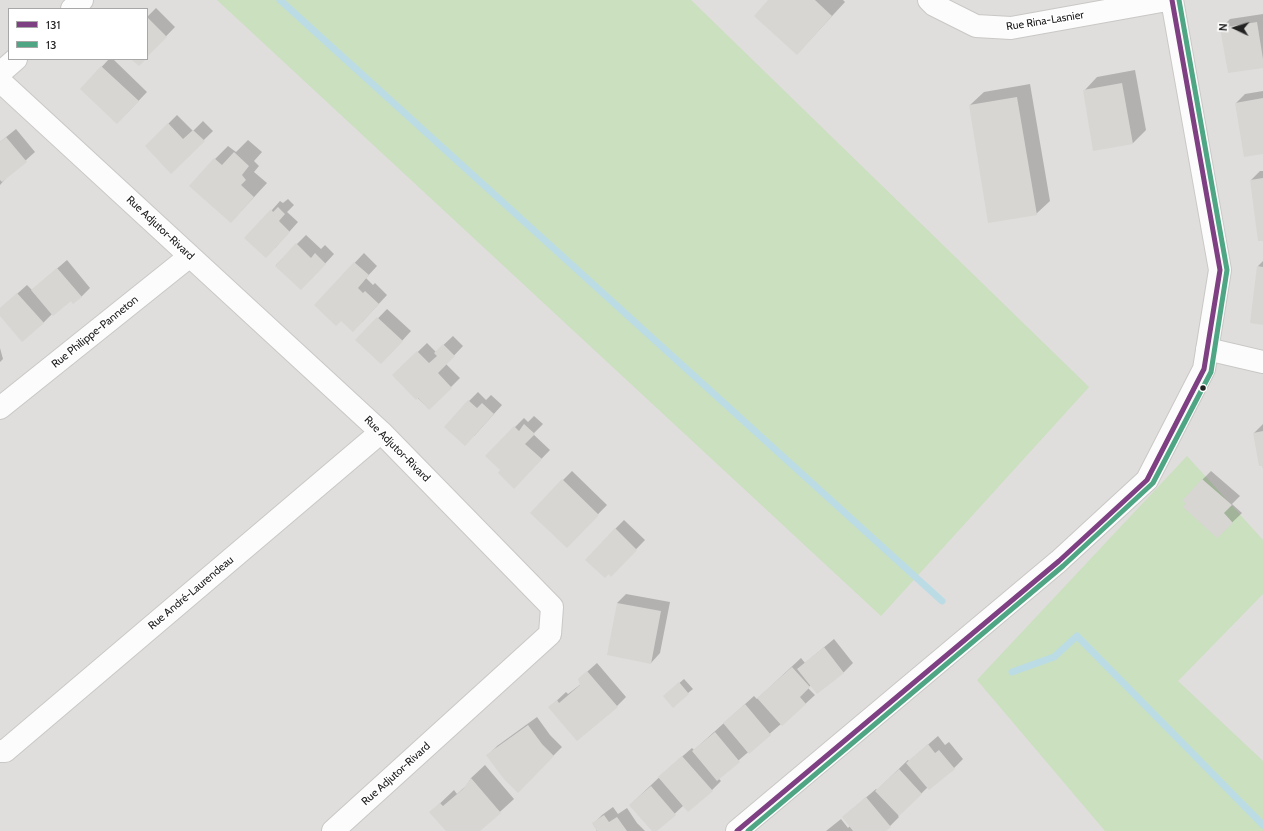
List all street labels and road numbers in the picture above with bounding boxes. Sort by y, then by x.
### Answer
street label: Rue Rina-Lasnier [1005,8,1085,34]
street label: Rue Adjutor-Rivard [123,193,197,263]
street label: Rue Philippe-Panneton [49,293,141,371]
street label: Rue Adjutor-Rivard [361,413,433,485]
street label: Rue André-Laurendeau [146,553,236,633]
street label: Rue Adjutor-Rivard [359,740,433,808]

